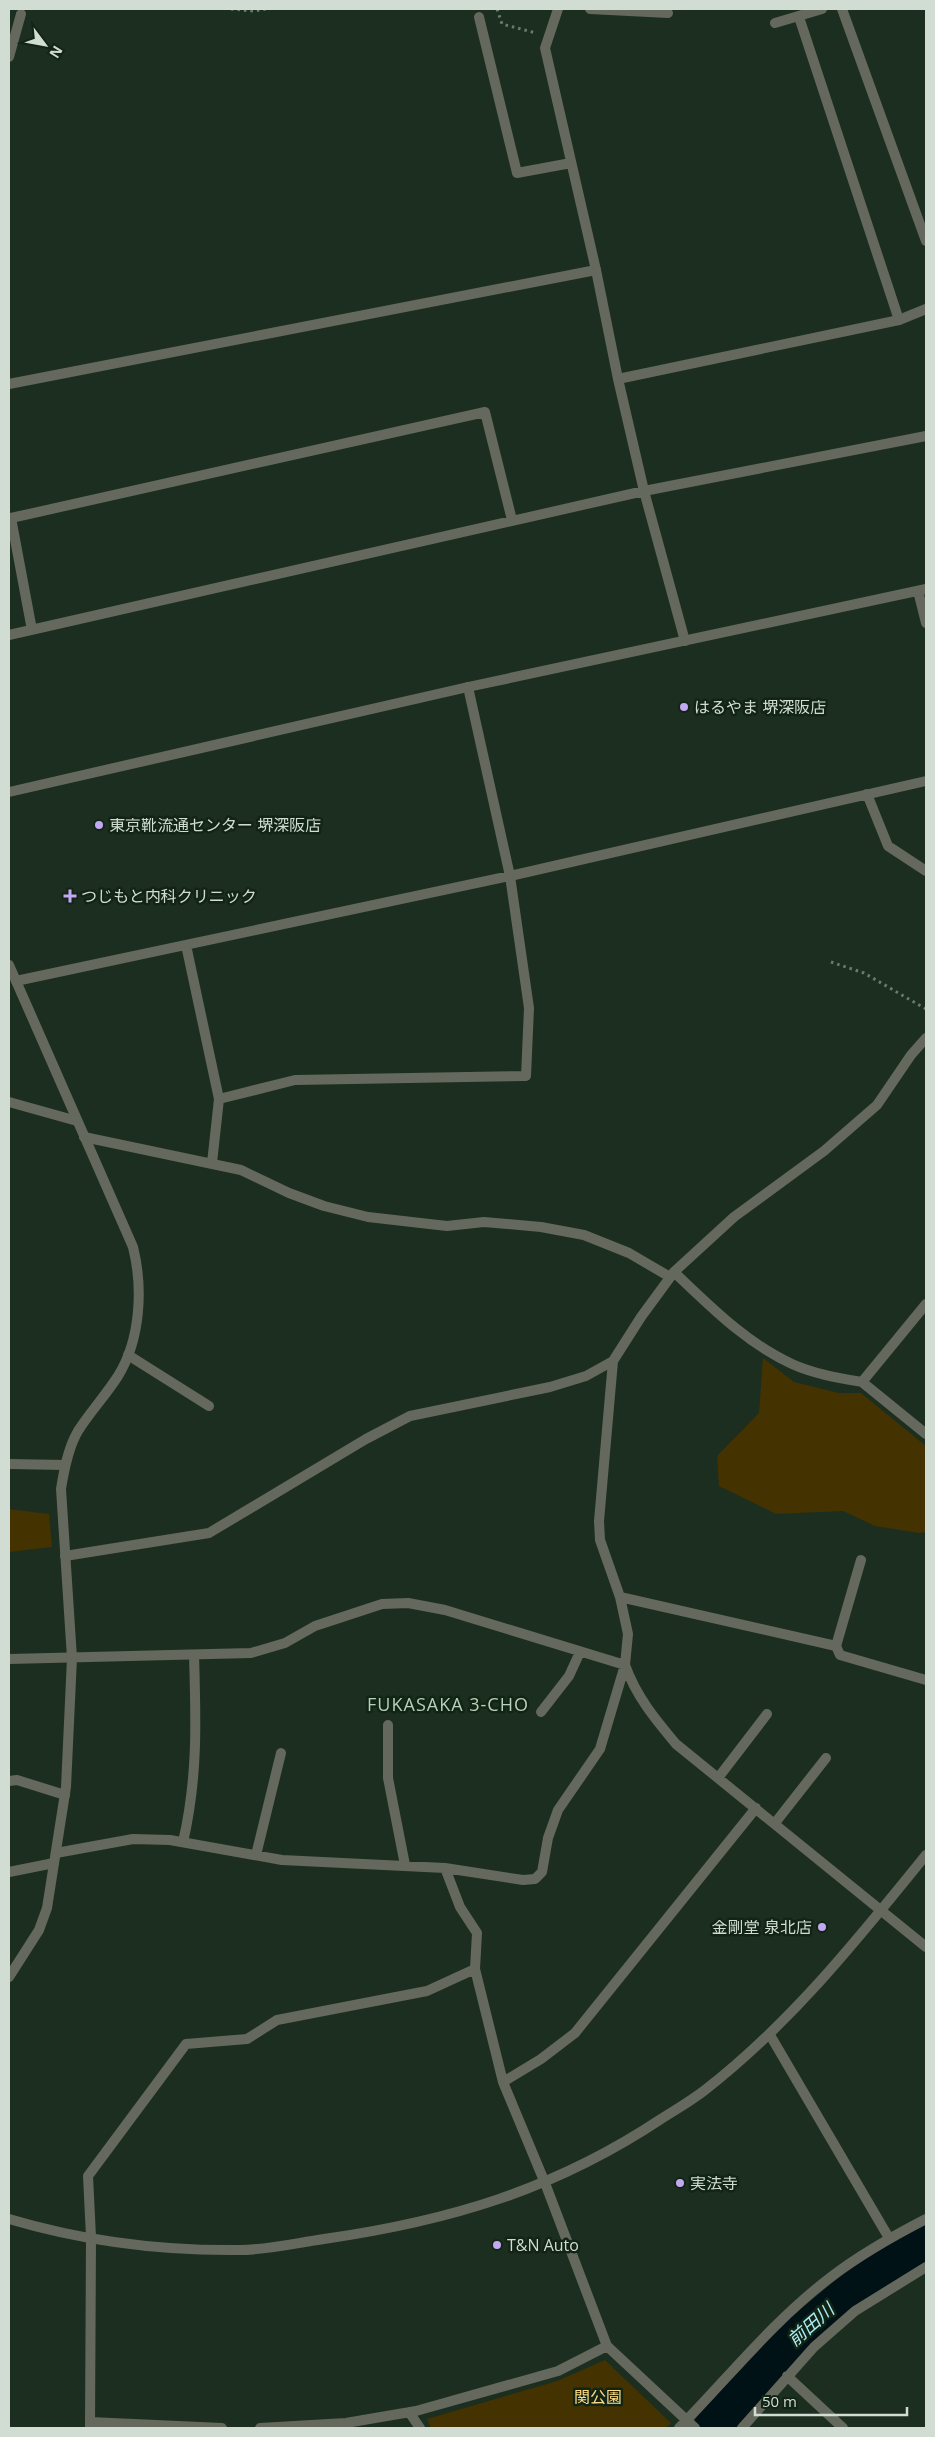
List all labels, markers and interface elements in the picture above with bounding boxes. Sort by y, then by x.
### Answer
north arrow [20,20,70,70]
text: N [45,42,68,62]
place label: はるやま 堺深阪店 [694,696,826,718]
marker: はるやま 堺深阪店 [678,701,690,713]
place label: 東京靴流通センター 堺深阪店 [109,814,321,836]
marker: 東京靴流通センター 堺深阪店 [93,819,105,831]
place label: つじもと内科クリニック [81,885,257,907]
marker: つじもと内科クリニック [63,889,77,903]
district label: FUKASAKA 3-CHO [367,1692,529,1716]
place label: 金剛堂 泉北店 [712,1916,812,1938]
marker: 金剛堂 泉北店 [816,1921,828,1933]
place label: 実法寺 [690,2172,738,2194]
marker: 実法寺 [674,2177,686,2189]
place label: T&N Auto [507,2234,579,2256]
marker: T&N Auto [491,2239,503,2251]
water label: 前田川 [782,2296,840,2351]
scale bar [755,2384,908,2416]
park label: 関公園 [574,2386,622,2408]
text: 50 m [762,2391,797,2411]

